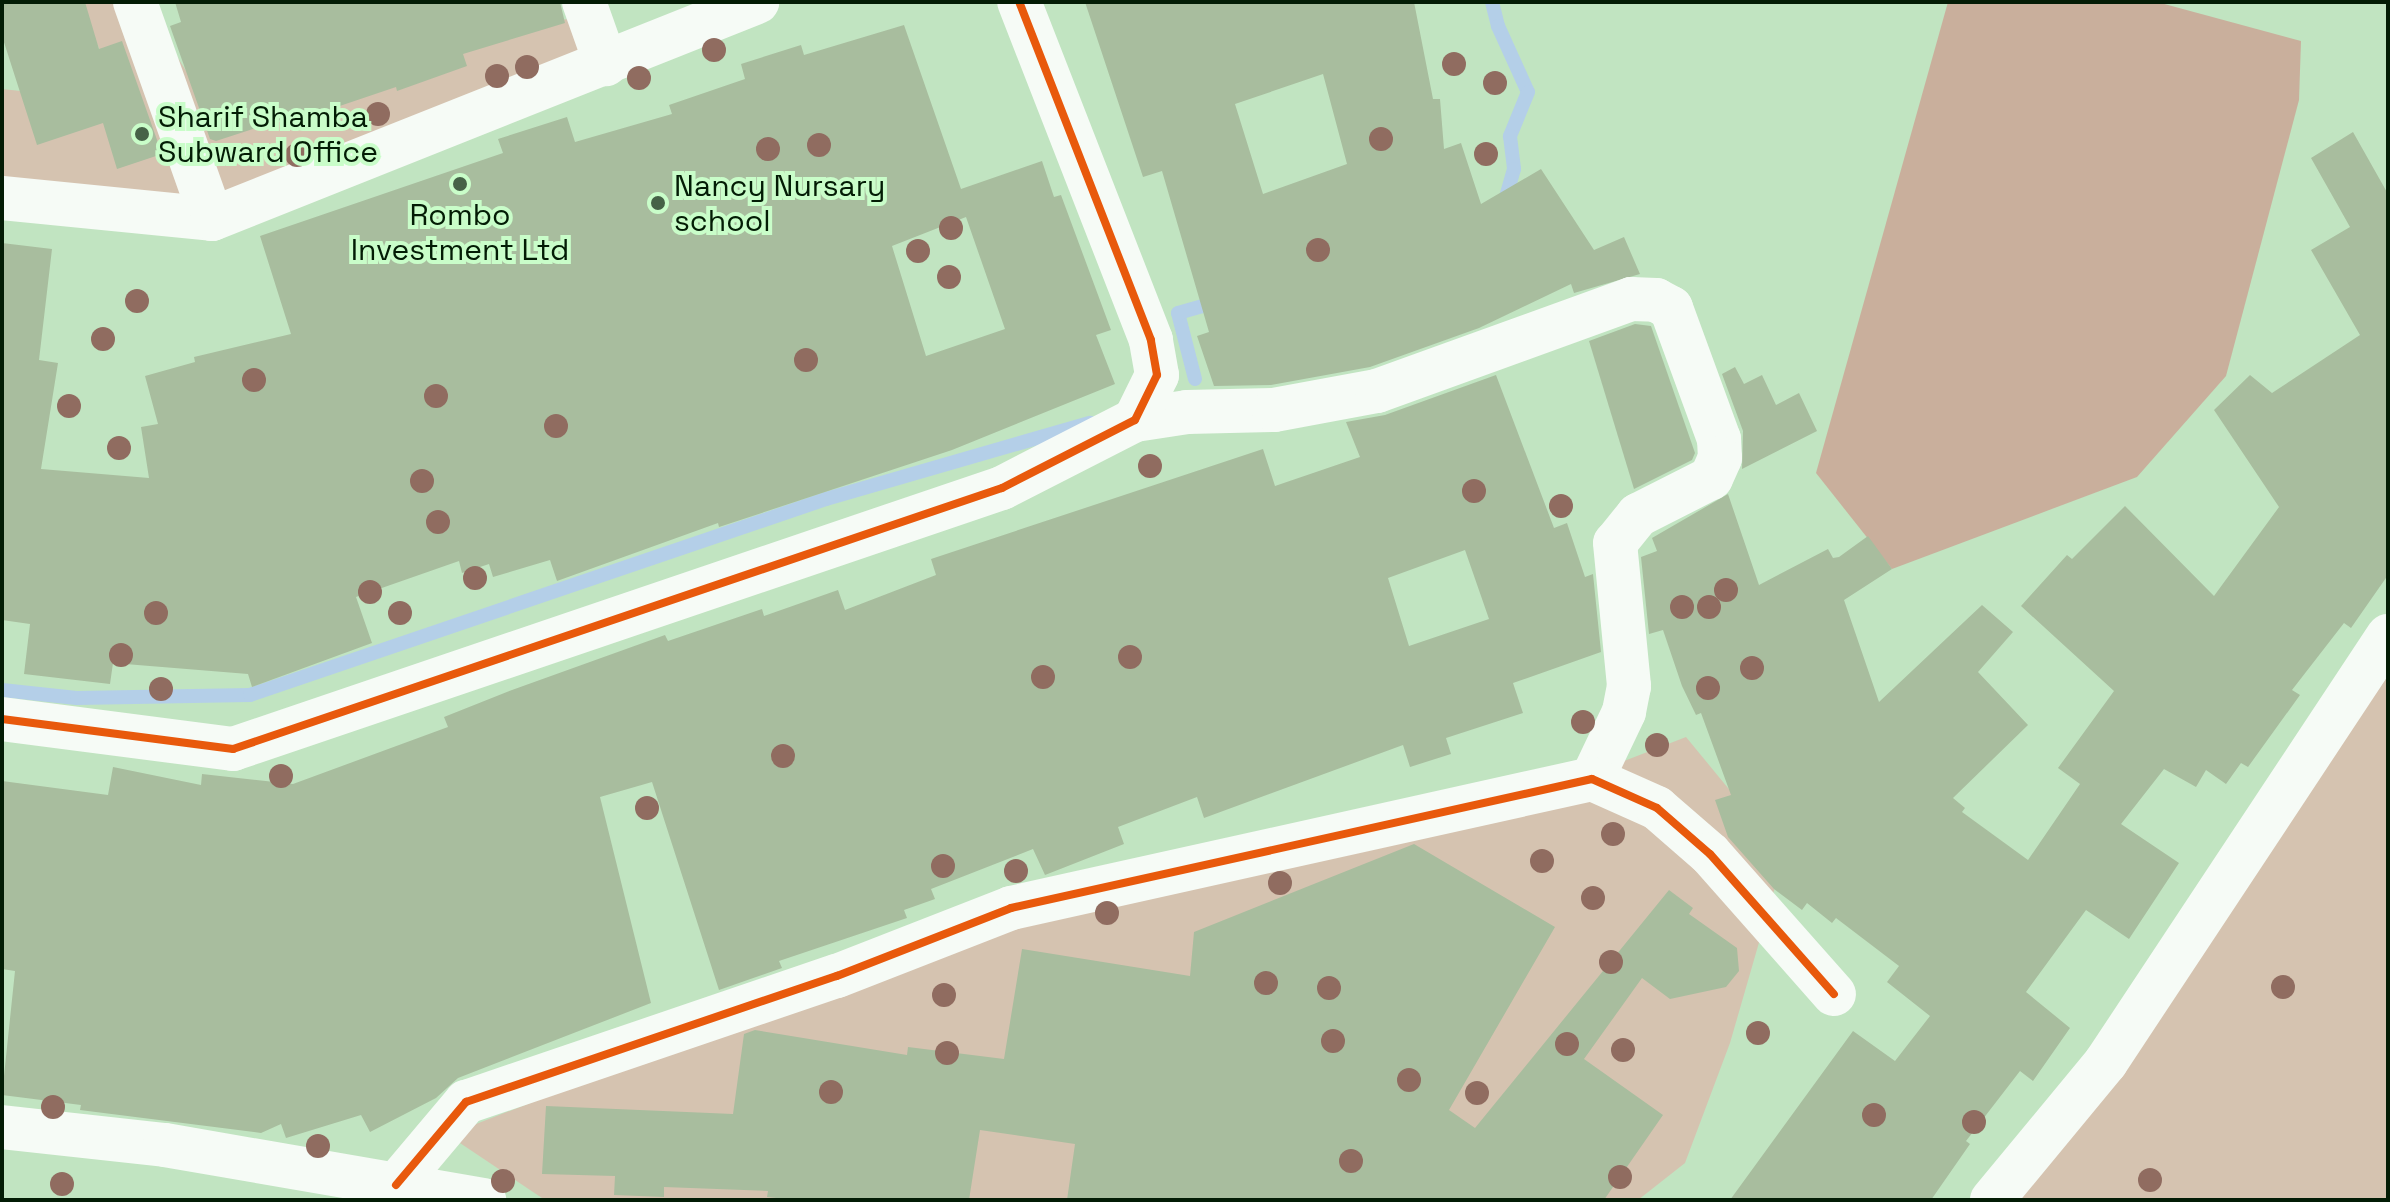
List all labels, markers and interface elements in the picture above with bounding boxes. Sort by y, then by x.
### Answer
place label: Sharif Shamba Subward Office [158,99,378,170]
marker: Sharif Shamba Subward Office [133,125,151,143]
place label: Nancy Nursary school [674,168,885,238]
marker: Rombo Investment Ltd [451,175,469,193]
marker: Nancy Nursary school [649,194,667,212]
place label: Rombo Investment Ltd [351,197,569,268]

